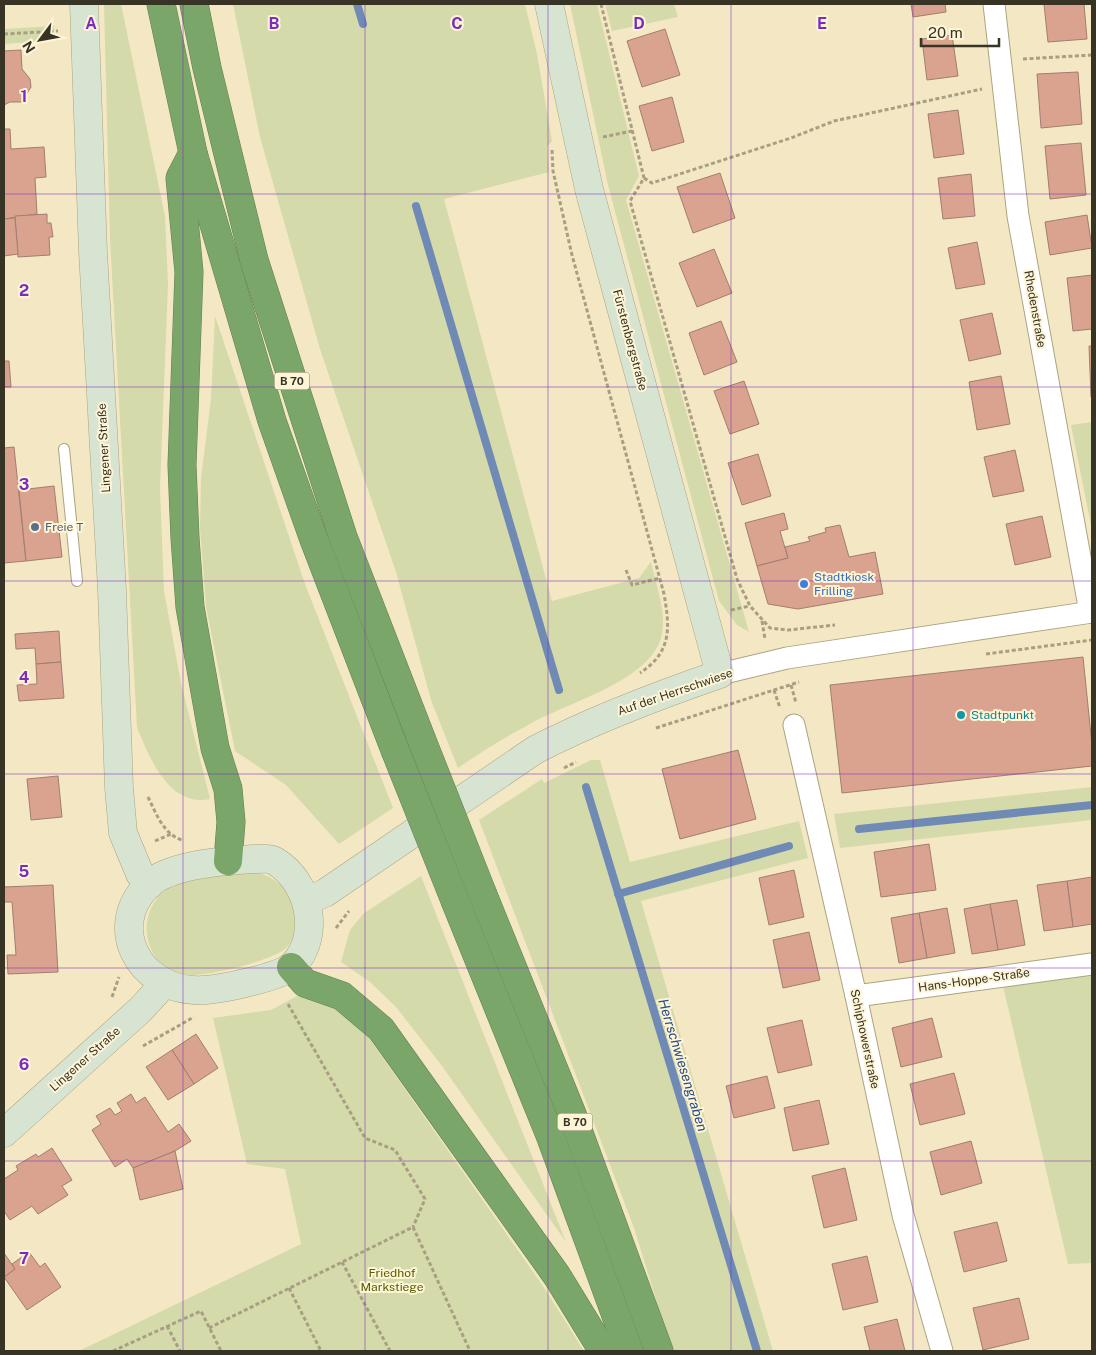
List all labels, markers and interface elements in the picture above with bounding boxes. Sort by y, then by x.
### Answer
text: A [85,14,97,33]
text: B [269,14,280,33]
text: C [451,14,463,33]
text: D [633,14,645,33]
text: E [817,14,827,33]
north arrow [15,15,65,65]
scale bar [921,15,998,47]
text: 20 m [928,24,963,41]
text: N [19,38,39,56]
text: 1 [21,87,27,106]
street label: Rhedenstraße [1021,269,1049,349]
text: 2 [19,281,29,300]
street label: Fürstenbergstraße [610,288,650,392]
road number: B 70 [274,372,310,390]
street label: Lingener Straße [95,403,113,493]
text: 3 [19,475,29,494]
place label: Freie T [45,520,83,534]
marker: Freie T [29,521,41,533]
place label: Stadtkiosk Frilling [814,570,874,598]
marker: Stadtkiosk Frilling [798,578,810,590]
street label: Auf der Herrschwiese [616,666,735,718]
text: 4 [19,668,30,687]
place label: Stadtpunkt [971,708,1035,722]
marker: Stadtpunkt [955,709,967,721]
text: 5 [19,862,30,881]
street label: Hans-Hoppe-Straße [917,965,1031,995]
street label: Schiphowerstraße [848,988,882,1090]
water label: Herrschwiesengraben [655,997,711,1134]
street label: Lingener Straße [47,1024,123,1094]
text: 6 [19,1055,29,1074]
road number: B 70 [558,1114,592,1130]
text: 7 [19,1249,29,1268]
park label: Friedhof Markstiege [361,1266,424,1294]

